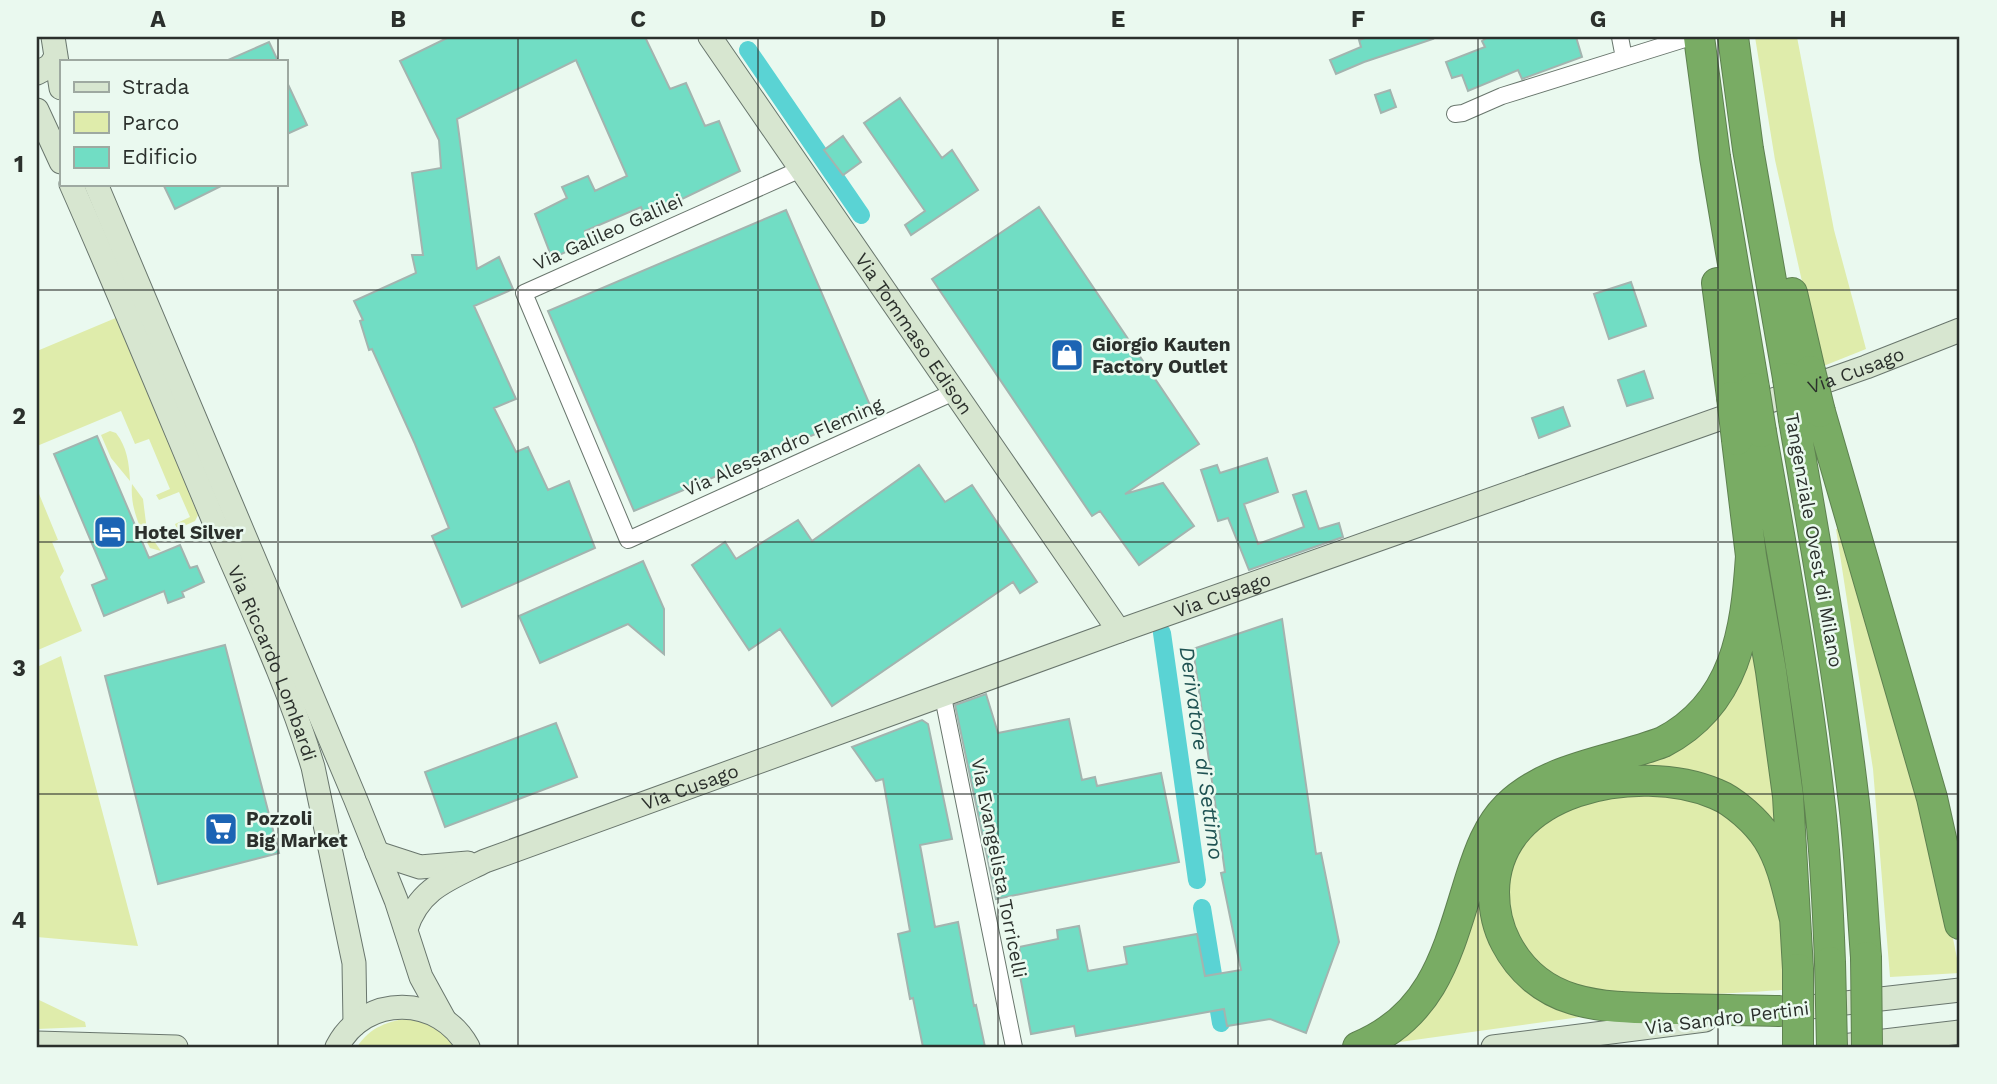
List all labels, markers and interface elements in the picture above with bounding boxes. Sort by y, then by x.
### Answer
text: A [150,6,166,33]
text: B [390,6,406,33]
text: C [630,6,646,33]
text: D [870,6,886,33]
text: E [1111,6,1125,33]
text: F [1351,6,1365,33]
text: G [1590,6,1606,33]
text: H [1829,6,1847,33]
legend [60,60,287,186]
text: Strada [122,74,190,99]
text: Parco [122,110,179,135]
text: Edificio [122,144,198,169]
text: 1 [14,151,24,178]
street label: Via Galileo Galilei [530,189,686,275]
street label: Via Tommaso Edison [850,248,978,419]
place label: Giorgio Kauten Factory Outlet [1092,333,1231,378]
shop icon: Giorgio Kauten Factory Outlet [1048,336,1086,374]
street label: Via Cusago [1804,342,1907,398]
street label: Via Alessandro Fleming [680,392,887,501]
text: 2 [12,403,26,430]
street label: Tangenziale Ovest di Milano [1780,411,1848,669]
hotel icon: Hotel Silver [91,513,129,551]
place label: Hotel Silver [134,521,244,544]
street label: Via Riccardo Lombardi [223,562,322,764]
street label: Via Cusago [1171,567,1274,622]
water label: Derivatore di Settimo [1175,645,1229,861]
text: 3 [12,655,26,682]
street label: Via Evangelista Torricelli [966,756,1032,980]
street label: Via Cusago [638,759,741,815]
place label: Pozzoli Big Market [246,807,348,852]
supermarket icon: Pozzoli Big Market [202,810,240,848]
text: 4 [12,907,27,934]
street label: Via Sandro Pertini [1644,997,1810,1039]

